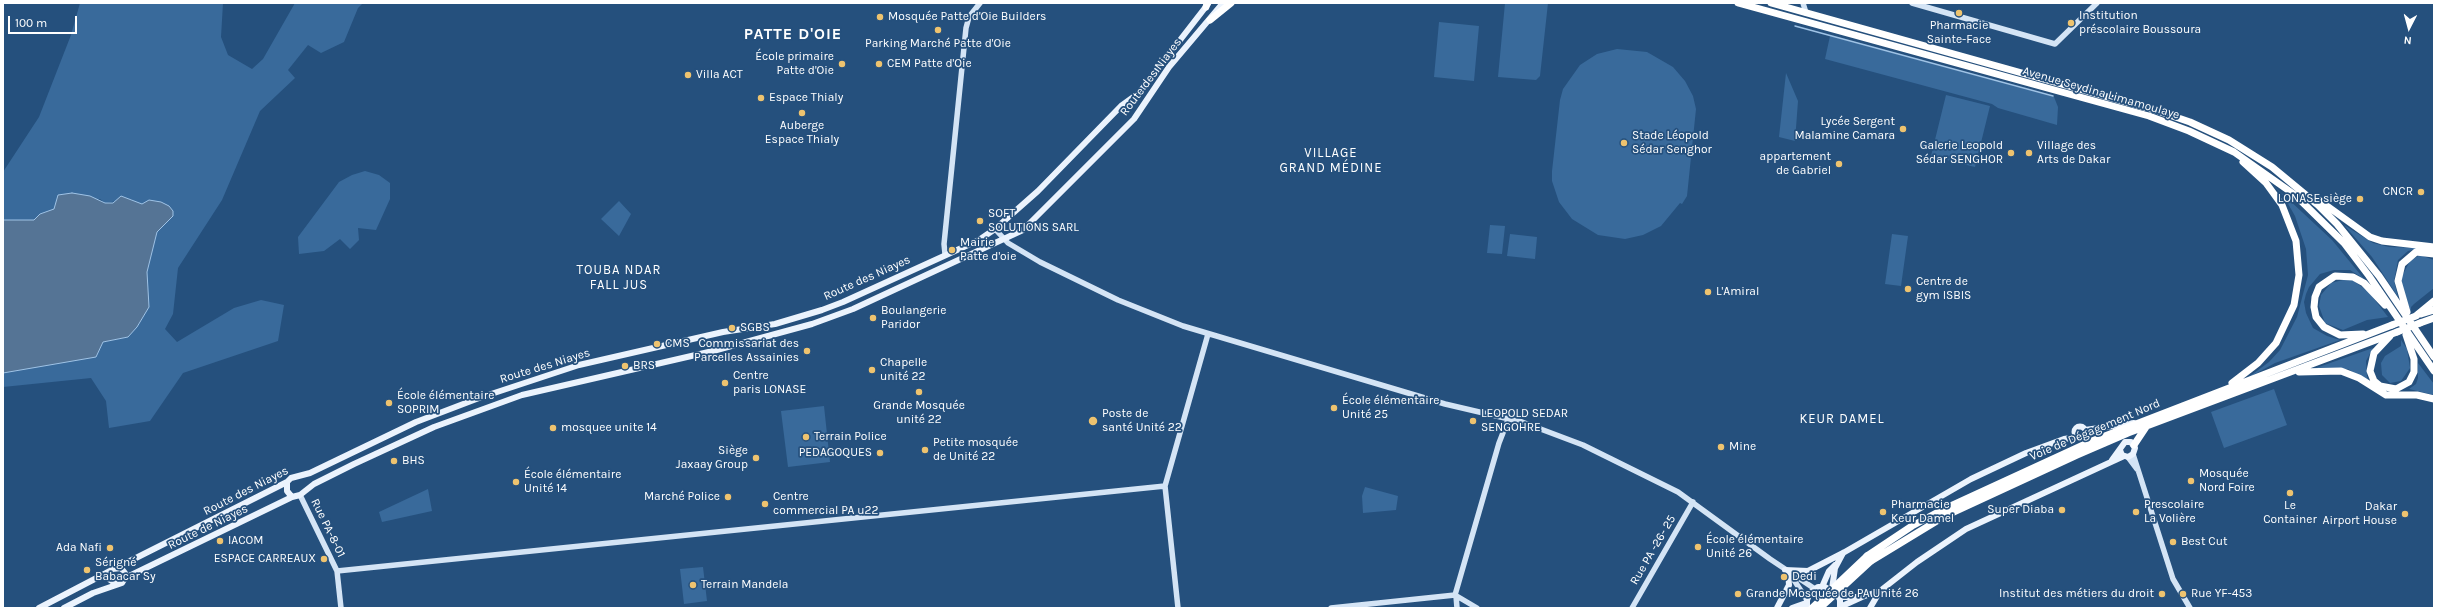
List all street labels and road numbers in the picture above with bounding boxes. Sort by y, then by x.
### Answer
street label: Route des Niayes [1117,35,1185,119]
street label: Avenue Seydina Limamoulaye [2021,64,2181,122]
street label: Route des Niayes [821,252,913,304]
street label: Route des Niayes [498,345,592,387]
street label: Voie de Dégagement Nord [2028,396,2162,464]
street label: Route des Niayes [201,463,291,519]
street label: Rue PA-8-01 [308,496,348,560]
street label: Route de Niayes [166,501,250,553]
street label: Rue PA -26- 25 [1627,512,1679,588]

